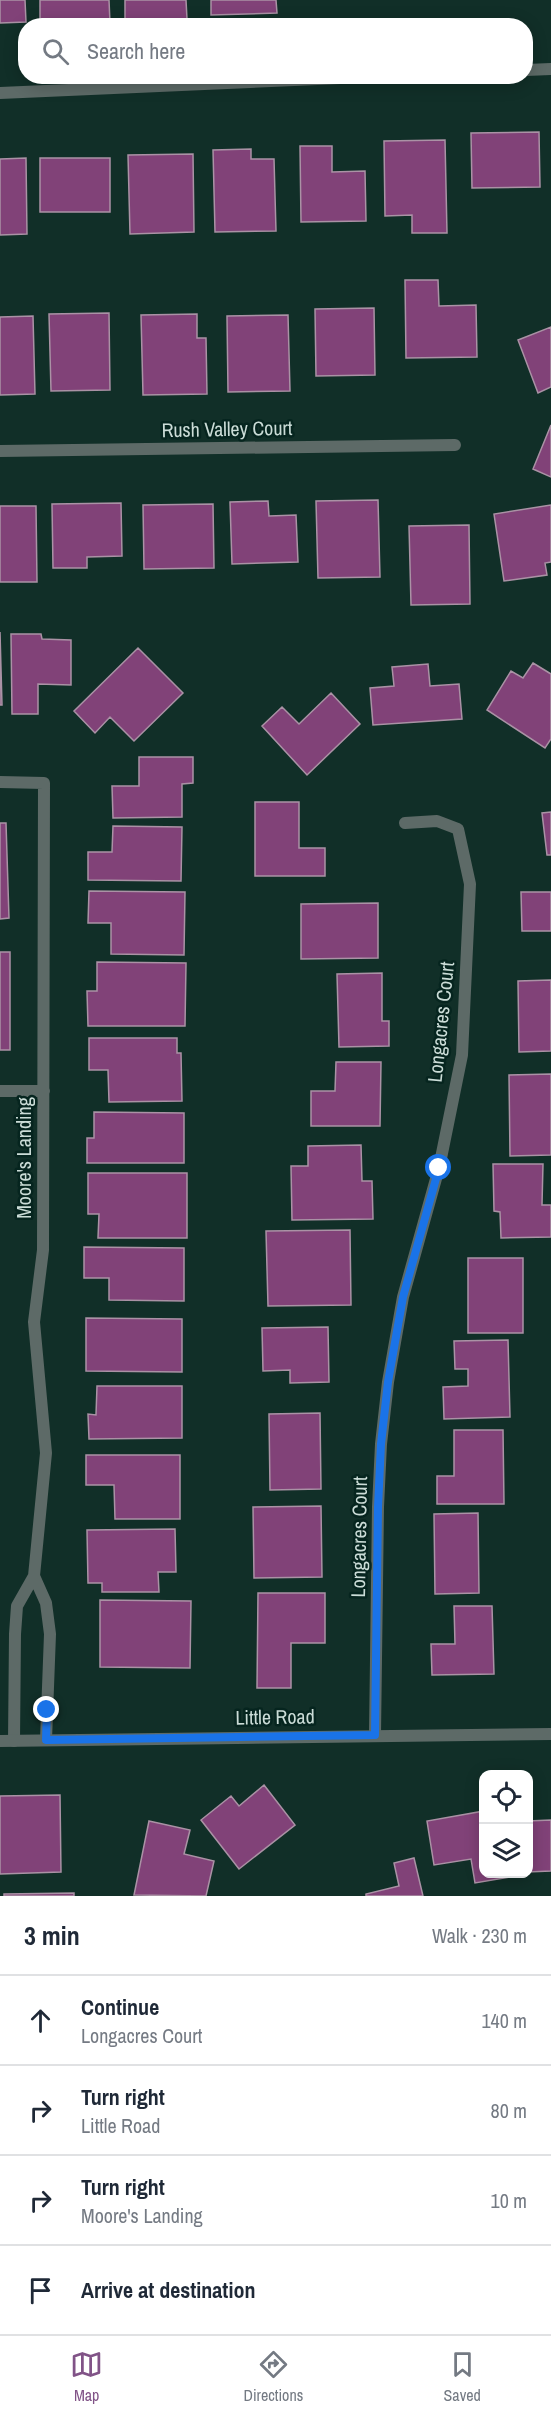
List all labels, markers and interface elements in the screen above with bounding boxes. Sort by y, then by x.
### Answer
search box [18,18,533,84]
icon: search [39,35,72,68]
text: Search here [87,36,185,66]
street label: Rush Valley Court [161,414,293,443]
street label: Longacres Court [421,960,460,1084]
street label: Moore's Landing [10,1097,37,1219]
route start [425,1154,451,1180]
street label: Longacres Court [344,1476,373,1598]
route end [33,1696,59,1722]
street label: Little Road [235,1702,315,1731]
map controls [479,1770,533,1878]
button: locate [479,1770,533,1824]
button: layers [479,1824,533,1878]
text: 3 min [24,1918,80,1953]
text: Walk · 230 m [432,1922,527,1949]
text: Continue [81,1992,159,2022]
icon: ahead [24,2004,57,2037]
text: 140 m [481,2007,527,2034]
text: Longacres Court [81,2022,202,2049]
text: Turn right [81,2082,165,2112]
icon: right [24,2094,57,2127]
text: 80 m [491,2097,527,2124]
text: Little Road [81,2112,160,2139]
text: Turn right [81,2172,165,2202]
icon: right [24,2184,57,2217]
text: 10 m [491,2187,527,2214]
text: Moore's Landing [81,2202,203,2229]
icon: arrive [24,2274,57,2307]
text: Arrive at destination [81,2275,255,2305]
tab: Map [70,2348,103,2406]
tab: Directions [243,2348,303,2406]
tab: Saved [444,2348,481,2406]

